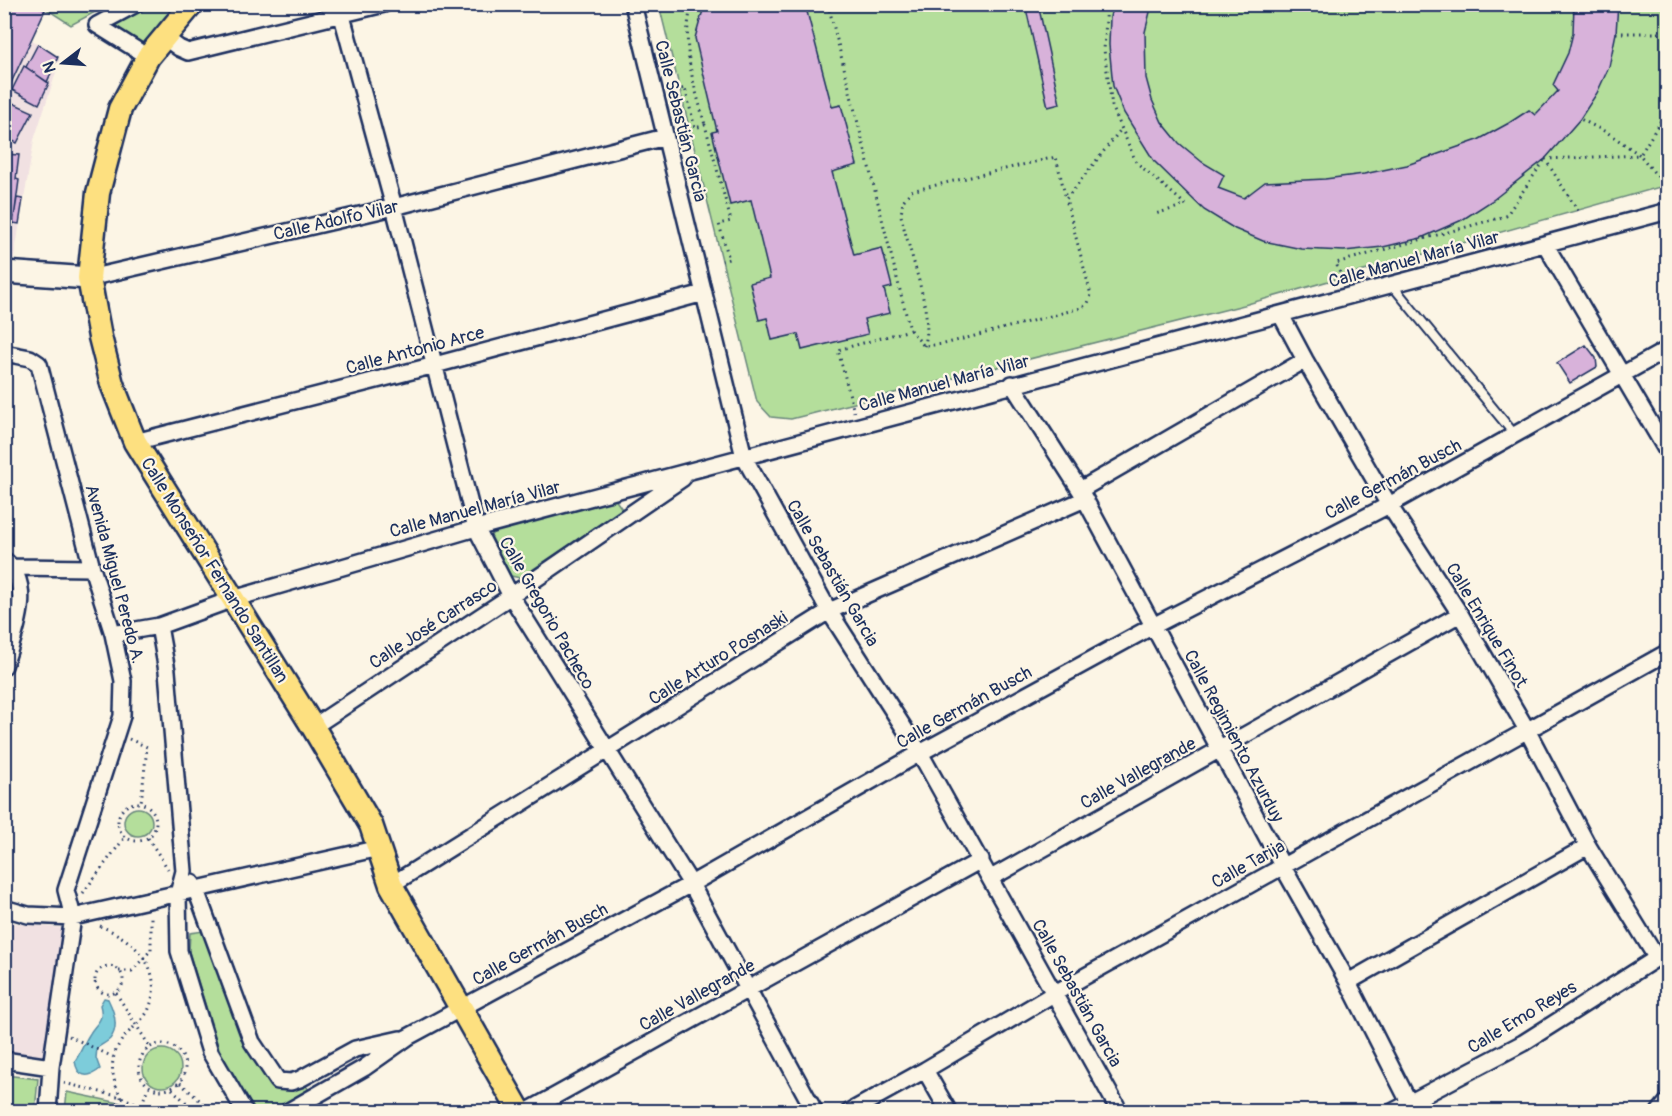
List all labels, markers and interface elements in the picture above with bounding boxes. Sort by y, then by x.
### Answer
north arrow [33,33,93,93]
street label: Calle Sebastián Garcia [649,38,712,204]
text: N [38,59,61,75]
street label: Calle Adolfo Vilar [271,195,402,246]
street label: Calle Manuel María Vilar [1326,225,1503,293]
street label: Calle Antonio Arce [343,321,487,380]
street label: Calle Manuel María Vilar [856,349,1033,417]
street label: Calle Germán Busch [1321,434,1465,525]
street label: Calle Monseñor Fernando Santillan [136,453,294,687]
street label: Calle Manuel María Vilar [387,475,564,543]
street label: Avenida Miguel Peredo A. [80,482,149,666]
street label: Calle Sebastián Garcia [781,496,884,651]
street label: Calle Gregorio Pacheco [493,533,600,694]
street label: Calle Enrique Finot [1440,559,1533,692]
street label: Calle José Carrasco [365,574,502,674]
street label: Calle Arturo Posnaski [644,606,792,711]
street label: Calle Regimiento Azurduy [1178,646,1289,827]
street label: Calle Germán Busch [892,661,1036,754]
street label: Calle Vallegrande [1076,732,1200,815]
street label: Calle Tarija [1207,835,1289,894]
street label: Calle Germán Busch [468,898,612,991]
street label: Calle Sebastián Garcia [1026,915,1127,1071]
street label: Calle Vallegrande [635,954,759,1037]
street label: Calle Emo Reyes [1463,976,1581,1059]

